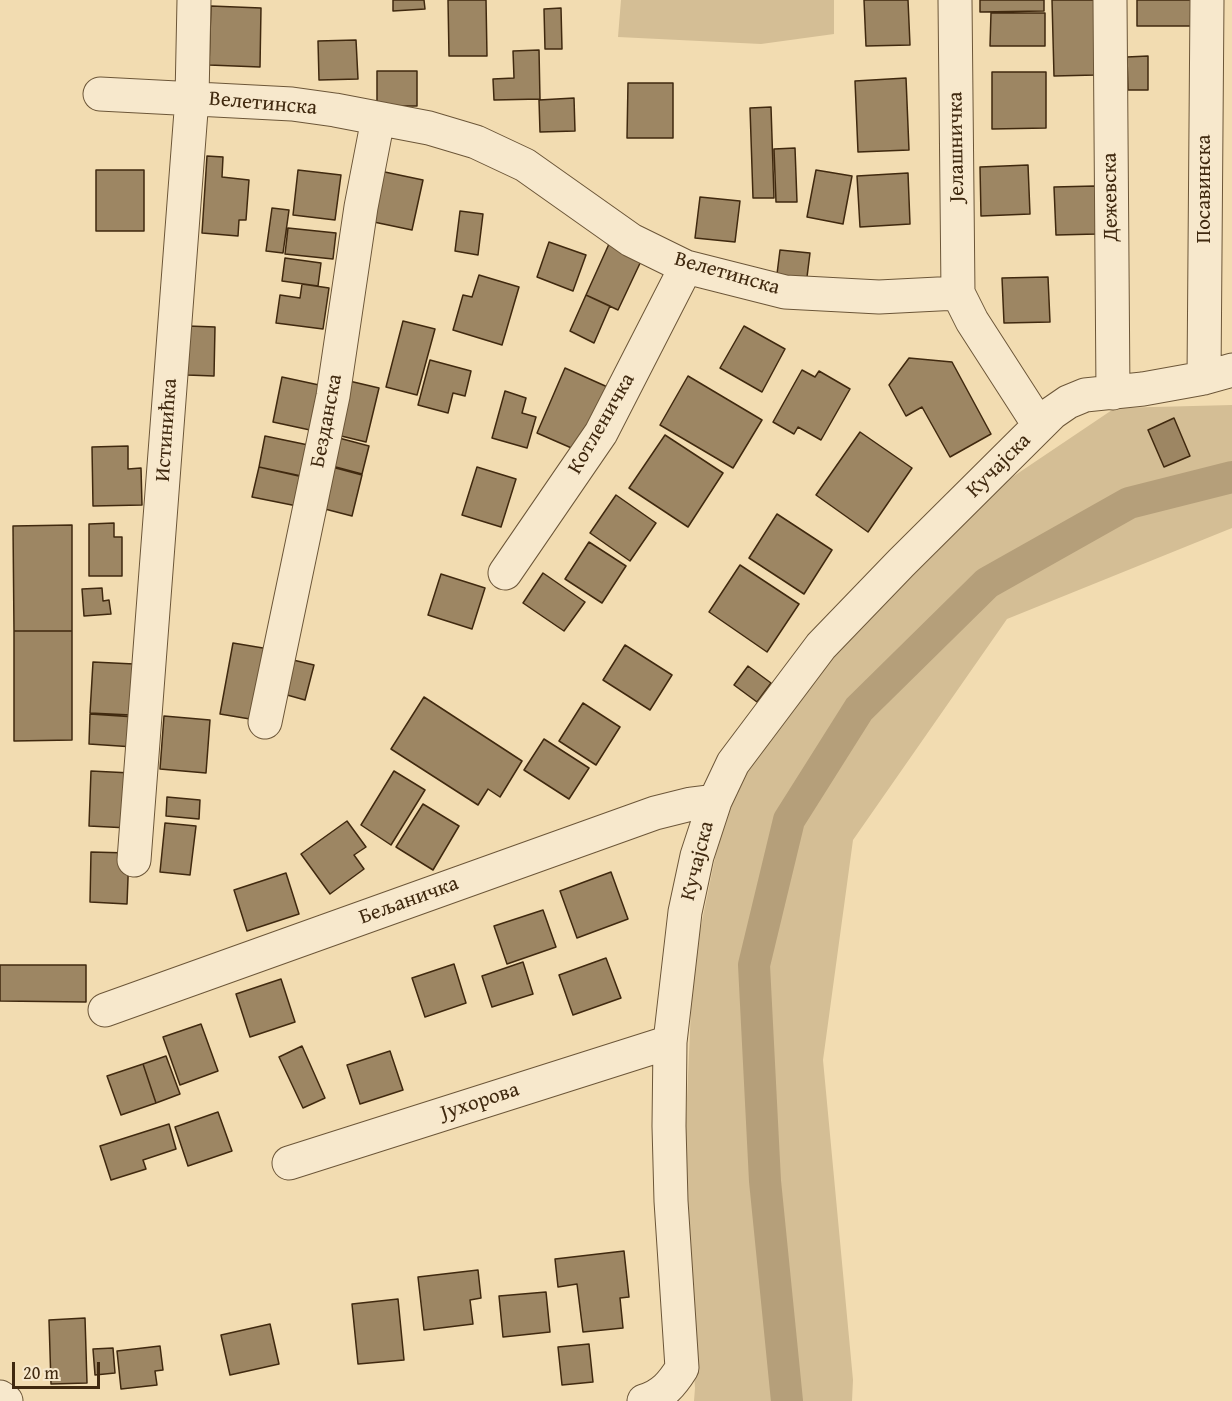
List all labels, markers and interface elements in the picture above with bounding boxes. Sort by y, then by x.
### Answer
street label: Велетинска [208,87,318,121]
street label: Јелашничка [943,91,971,203]
street label: Посавинска [1192,135,1218,243]
street label: Дежевска [1098,152,1124,242]
street label: Велетинска [671,247,783,301]
street label: Котленичка [563,369,641,479]
street label: Безданска [306,372,348,470]
street label: Истинићка [151,377,183,483]
street label: Кучајска [962,429,1036,503]
street label: Кучајска [676,819,720,903]
street label: Бељаничка [356,871,462,931]
street label: Јухорова [438,1078,522,1126]
scale bar [15,1350,104,1388]
text: 20 m [23,1359,59,1386]

